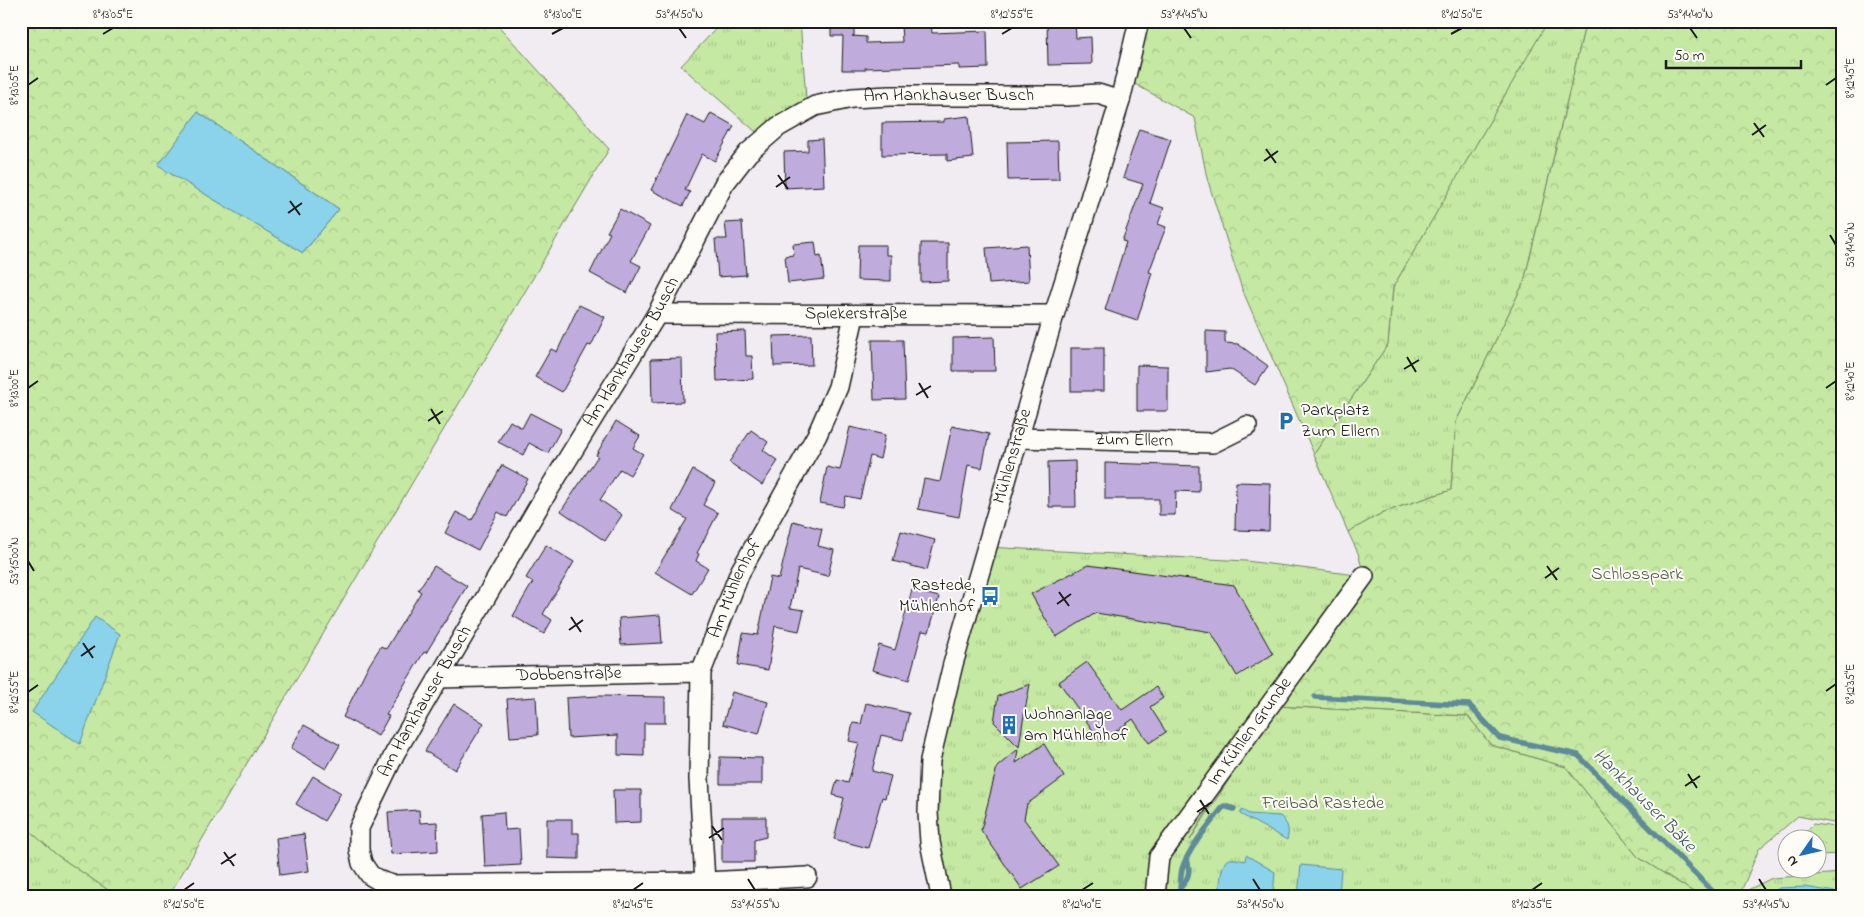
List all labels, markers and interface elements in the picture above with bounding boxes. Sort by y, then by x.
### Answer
text: 8°13'05"E [93,6,133,24]
text: 8°13'00"E [544,6,582,24]
text: 53°14'50"N [655,6,703,24]
text: 8°12'55"E [991,6,1033,24]
text: 53°14'45"N [1160,6,1208,24]
text: 8°12'50"E [1442,6,1482,24]
text: 53°14'40"N [1667,6,1713,24]
scale bar [1666,38,1802,70]
text: 50 m [1674,45,1705,67]
text: 8°12'45"E [1842,58,1860,98]
text: 8°13'05"E [6,65,24,105]
street label: Am Hankhauser Busch [863,83,1034,110]
text: 53°14'40"N [1842,222,1860,268]
street label: Am Hankhauser Busch [577,273,687,432]
street label: Spiekerstraße [805,301,908,328]
text: 8°12'40"E [1842,362,1860,400]
text: 8°13'00"E [6,369,24,407]
place label: Parkplatz Zum Ellern [1301,398,1380,445]
street label: Mühlenstraße [987,405,1039,507]
parking icon: Parkplatz Zum Ellern [1275,410,1297,432]
street label: Zum Ellern [1094,427,1174,455]
street label: Am Mühlenhof [702,534,769,642]
text: 53°15'00"N [6,537,24,585]
park label: Schlosspark [1591,562,1683,588]
place label: Rastede, Mühlenhof [899,573,976,620]
bus stop icon: Rastede, Mühlenhof [979,585,1001,607]
street label: Am Hankhauser Busch [372,621,479,782]
street label: Dobbenstraße [515,661,623,689]
text: 8°12'35"E [1842,664,1860,704]
text: 8°12'55"E [6,671,24,713]
street label: Im Kühlen Grunde [1202,671,1299,792]
place label: Wohnanlage am Mühlenhof [1024,702,1129,749]
building icon: Wohnanlage am Mühlenhof [998,714,1020,736]
water label: Hankhauser Bäke [1586,743,1703,860]
park label: Freibad Rastede [1261,791,1385,817]
north arrow [1776,830,1826,880]
text: N [1781,851,1804,870]
text: 8°12'50"E [164,896,204,914]
text: 8°12'45"E [613,896,653,914]
text: 53°14'55"N [730,896,780,914]
text: 8°12'40"E [1063,896,1101,914]
text: 53°14'50"N [1236,896,1284,914]
text: 8°12'35"E [1512,896,1552,914]
text: 53°14'45"N [1742,896,1790,914]

